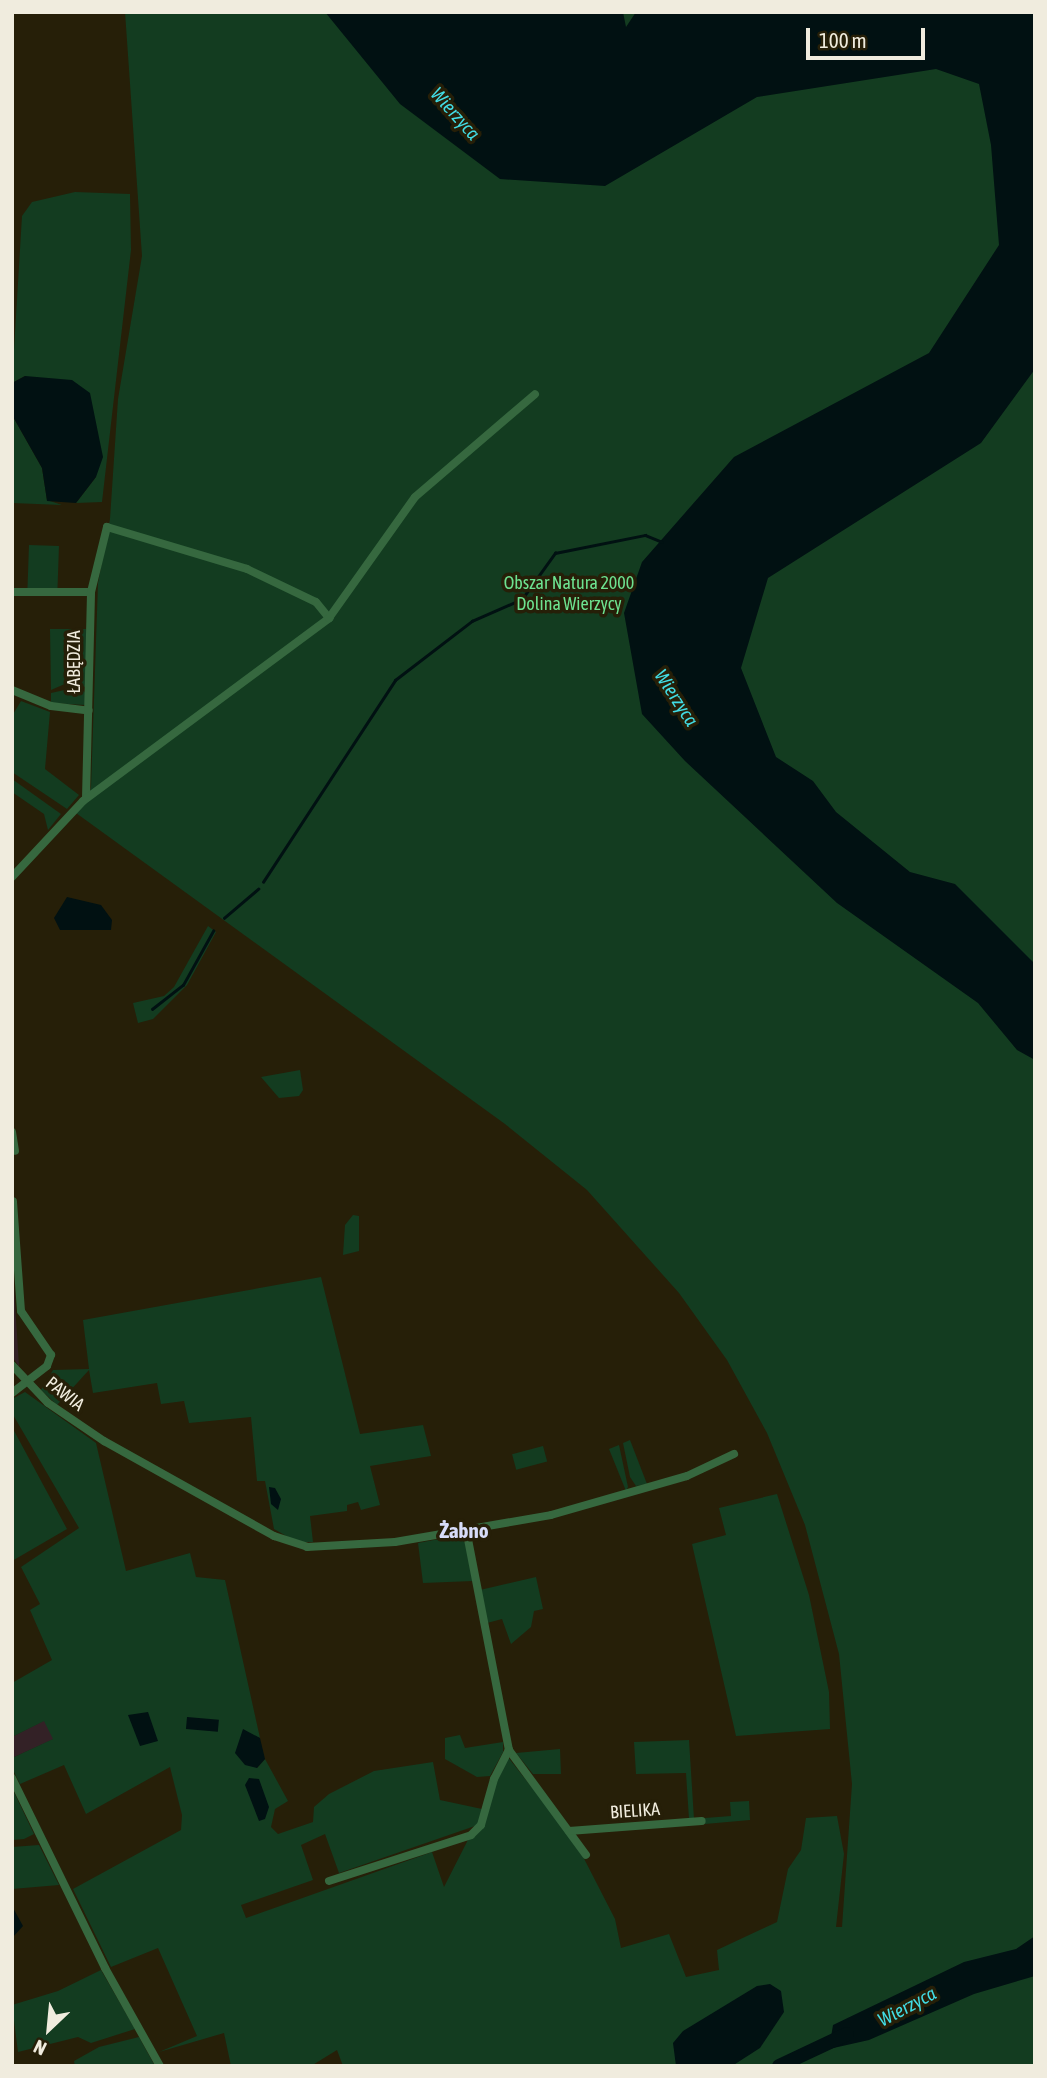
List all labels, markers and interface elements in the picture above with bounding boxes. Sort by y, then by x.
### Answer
scale bar [809,14,928,58]
text: 100 m [819,28,867,52]
water label: Wierzyca [426,83,484,145]
park label: Obszar Natura 2000 Dolina Wierzycy [504,573,634,616]
street label: ŁABĘDZIA [63,630,85,694]
water label: Wierzyca [649,665,703,731]
street label: PAWIA [41,1372,89,1416]
district label: Żabno [439,1517,489,1543]
street label: BIELIKA [609,1798,661,1824]
water label: Wierzyca [874,1982,940,2032]
north arrow [14,1994,84,2064]
text: N [30,2036,50,2060]

